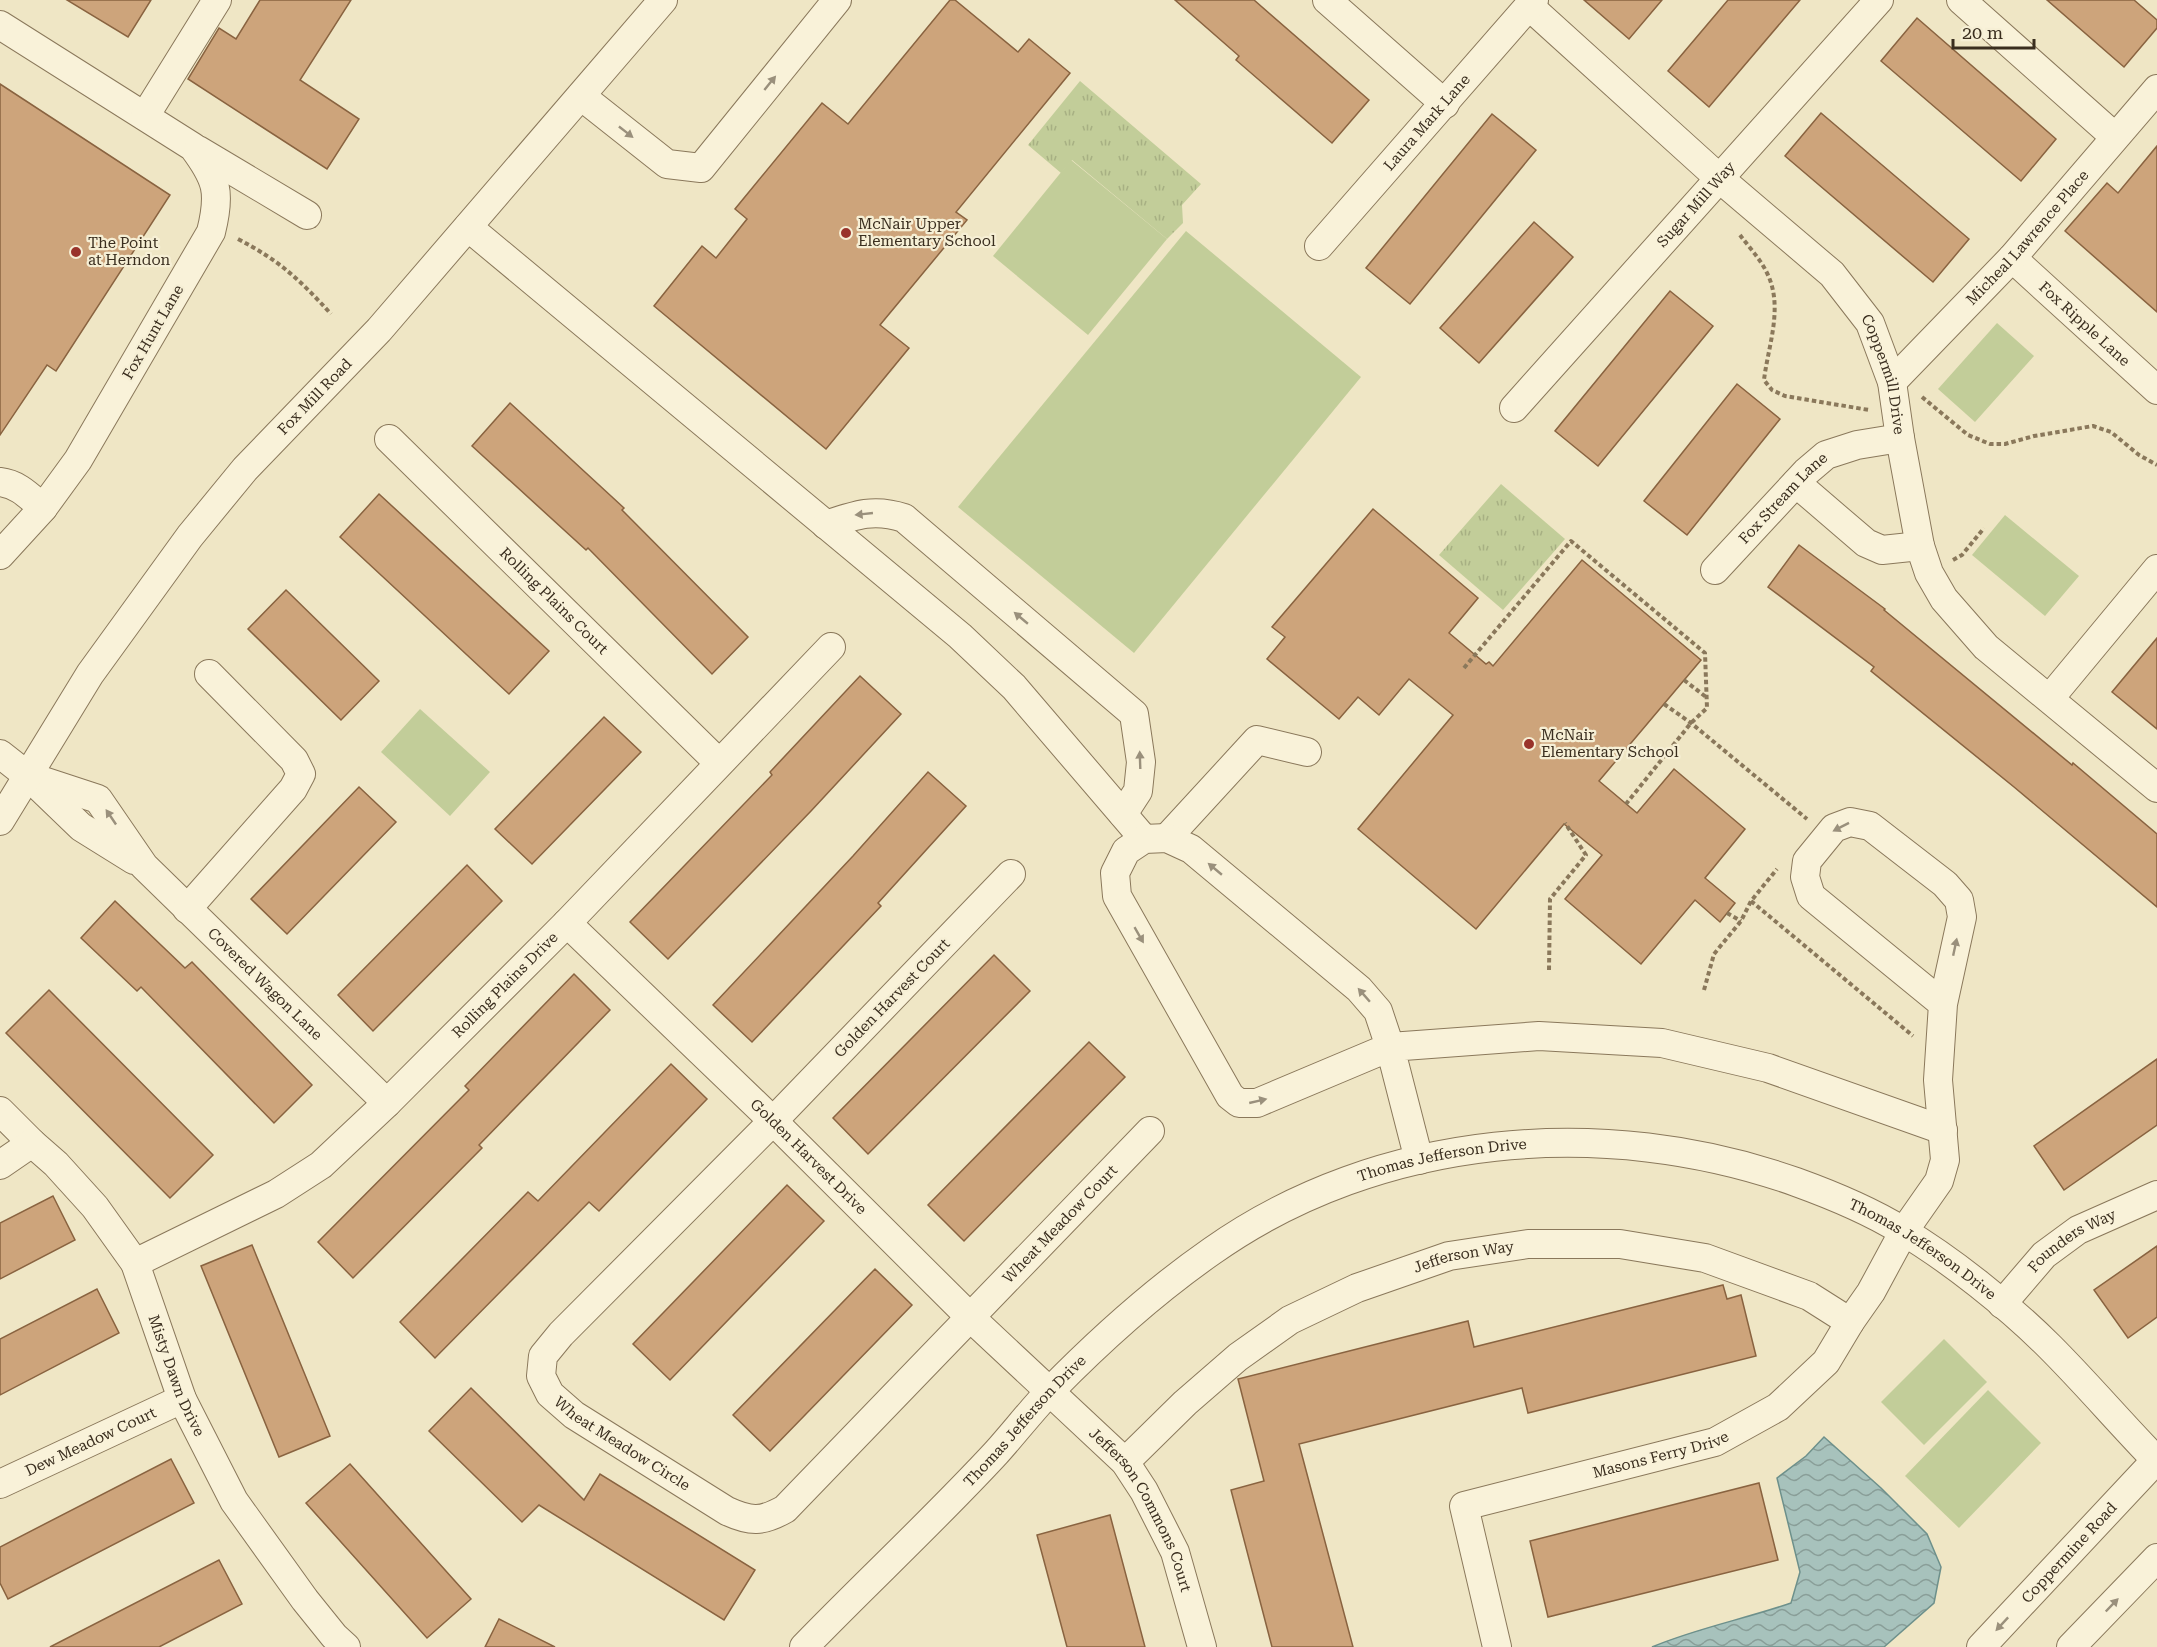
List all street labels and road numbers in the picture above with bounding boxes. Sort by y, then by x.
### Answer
street label: Laura Mark Lane [1380,71,1474,174]
street label: Sugar Mill Way [1653,158,1739,251]
street label: Micheal Lawrence Place [1962,166,2092,309]
street label: Fox Ripple Lane [2035,278,2134,370]
street label: Fox Hunt Lane [119,282,187,382]
street label: Coppermill Drive [1857,310,1908,436]
street label: Fox Mill Road [274,355,356,438]
street label: Fox Stream Lane [1735,449,1831,548]
street label: Rolling Plains Court [496,544,612,658]
street label: Covered Wagon Lane [204,924,326,1044]
street label: Rolling Plains Drive [448,928,562,1042]
street label: Golden Harvest Court [830,934,954,1061]
street label: Golden Harvest Drive [747,1095,870,1218]
street label: Thomas Jefferson Drive [1355,1135,1527,1185]
street label: Wheat Meadow Court [999,1161,1121,1287]
street label: Thomas Jefferson Drive [1846,1195,2000,1304]
street label: Founders Way [2024,1205,2119,1276]
street label: Jefferson Way [1411,1237,1515,1277]
street label: Misty Dawn Drive [145,1312,209,1439]
street label: Thomas Jefferson Drive [960,1351,1090,1491]
street label: Wheat Meadow Circle [550,1393,693,1495]
street label: Dew Meadow Court [22,1403,159,1480]
street label: Jefferson Commons Court [1085,1424,1195,1594]
street label: Masons Ferry Drive [1591,1427,1732,1482]
street label: Coppermine Road [2018,1499,2121,1607]

